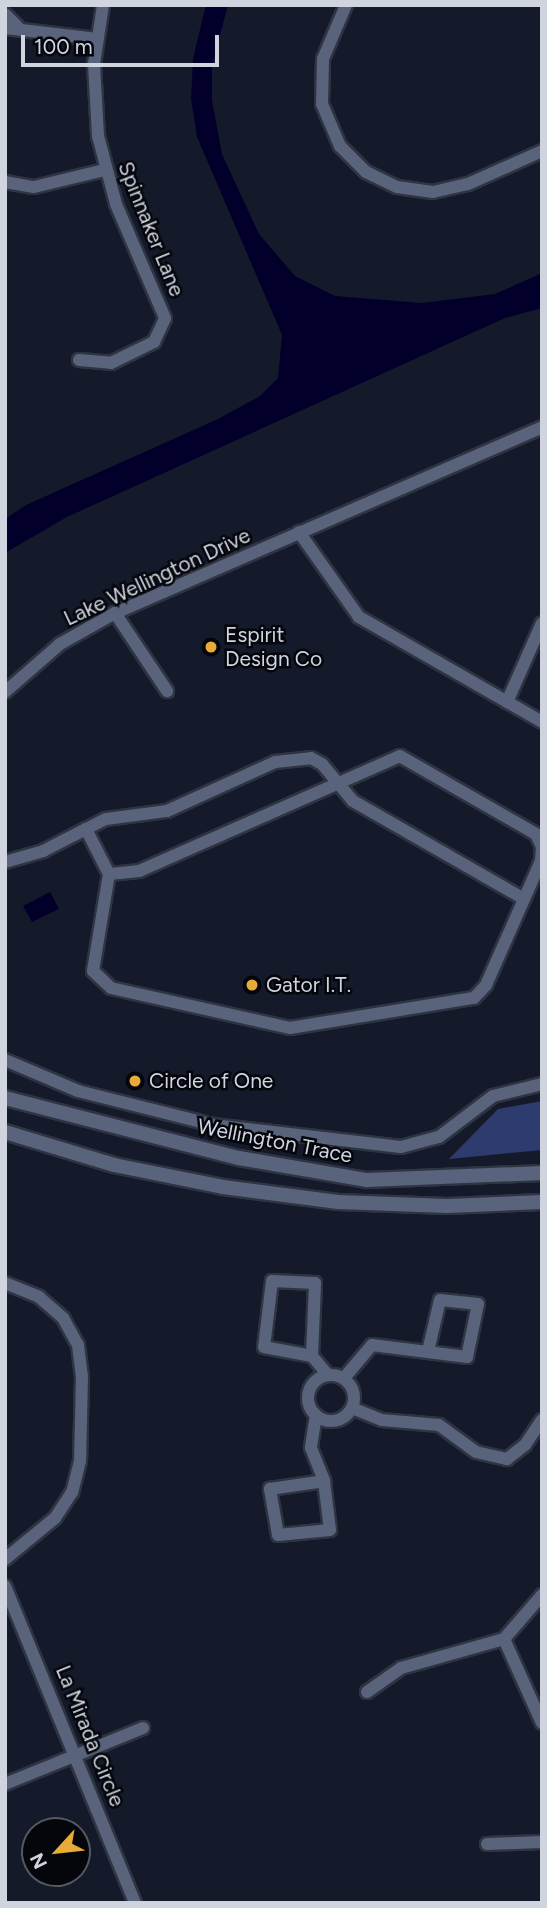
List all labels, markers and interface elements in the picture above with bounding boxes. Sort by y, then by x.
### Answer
scale bar [24,21,222,65]
text: 100 m [34,34,93,59]
street label: Spinnaker Lane [113,158,189,300]
street label: Lake Wellington Drive [60,523,254,631]
place label: Espirit Design Co [225,622,322,672]
marker: Espirit Design Co [203,639,219,655]
place label: Gator I.T. [266,972,351,998]
marker: Gator I.T. [244,977,260,993]
place label: Circle of One [149,1068,273,1094]
marker: Circle of One [127,1073,143,1089]
street label: Wellington Trace [195,1114,355,1168]
street label: La Mirada Circle [50,1662,130,1810]
north arrow [21,1817,91,1887]
text: N [25,1849,52,1873]

